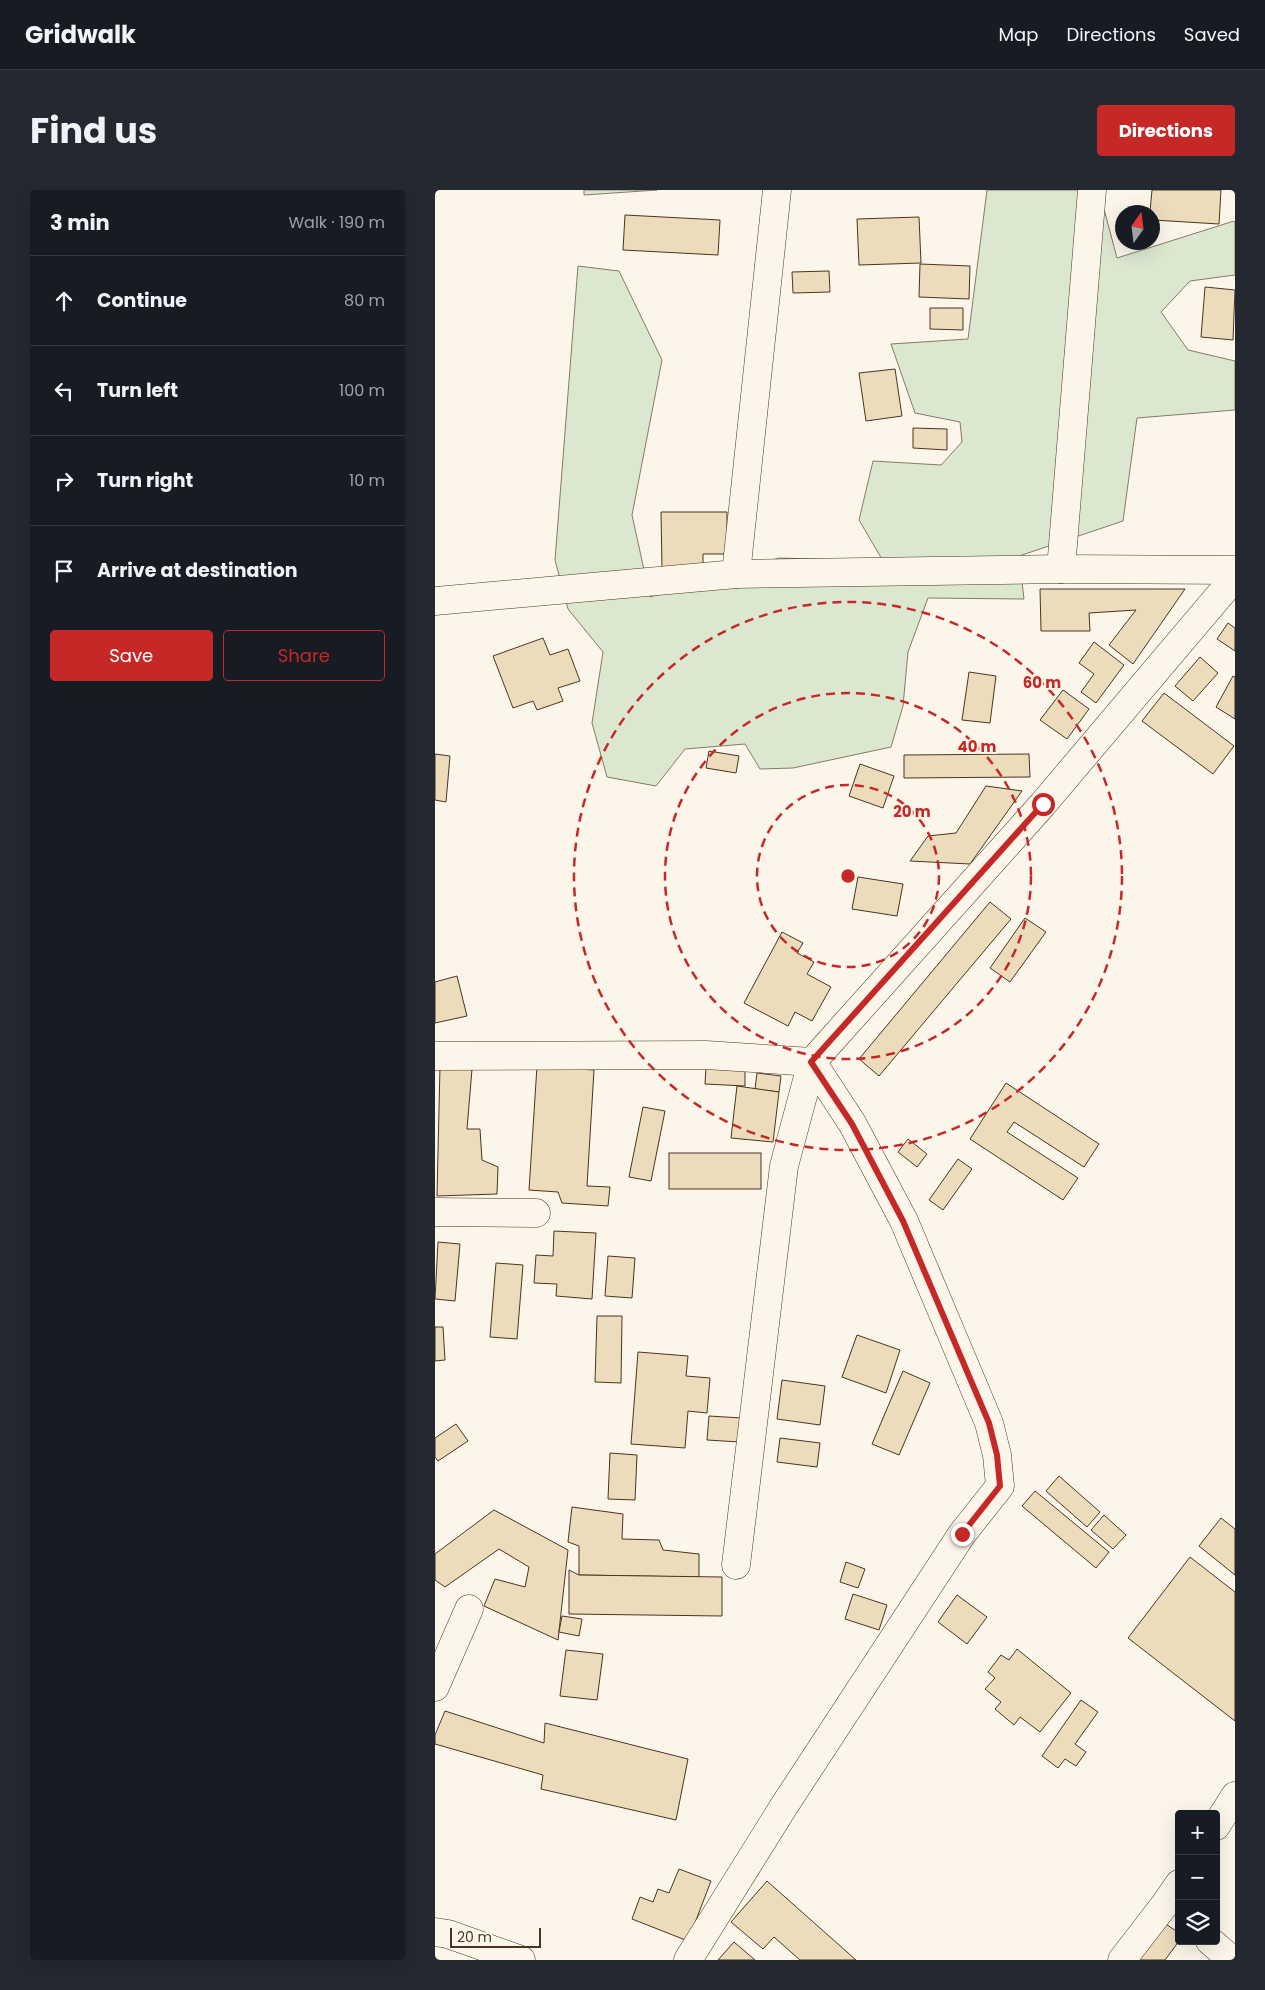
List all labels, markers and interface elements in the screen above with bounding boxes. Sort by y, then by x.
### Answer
text: Gridwalk [25,18,136,51]
text: Map [999,22,1038,47]
text: Directions [1066,22,1156,47]
text: Saved [1184,22,1240,47]
button: Directions [1097,105,1235,156]
text: Find us [30,106,157,155]
north arrow [1115,205,1160,250]
text: 3 min [50,208,110,237]
text: Walk · 190 m [288,211,385,234]
icon: ahead [50,287,78,315]
text: Continue [97,287,187,314]
text: 80 m [344,289,385,312]
icon: left [50,377,78,405]
text: Turn left [97,377,178,404]
text: 100 m [339,379,385,402]
icon: right [50,467,78,495]
text: Turn right [97,467,193,494]
text: 10 m [349,469,385,492]
icon: arrive [50,557,78,585]
text: Arrive at destination [97,557,298,584]
button: Save [50,630,213,681]
button: Share [223,630,385,681]
text: 60 m [1023,672,1061,693]
text: 40 m [957,736,997,757]
route start [1032,793,1055,816]
text: 20 m [893,801,931,822]
centre of rings [839,867,857,885]
route end [951,1523,974,1546]
map controls [1175,1810,1220,1945]
button: + [1175,1810,1220,1855]
button: − [1175,1855,1220,1900]
button: layers [1175,1900,1220,1945]
scale bar [450,1925,541,1948]
text: 20 m [457,1927,492,1947]

